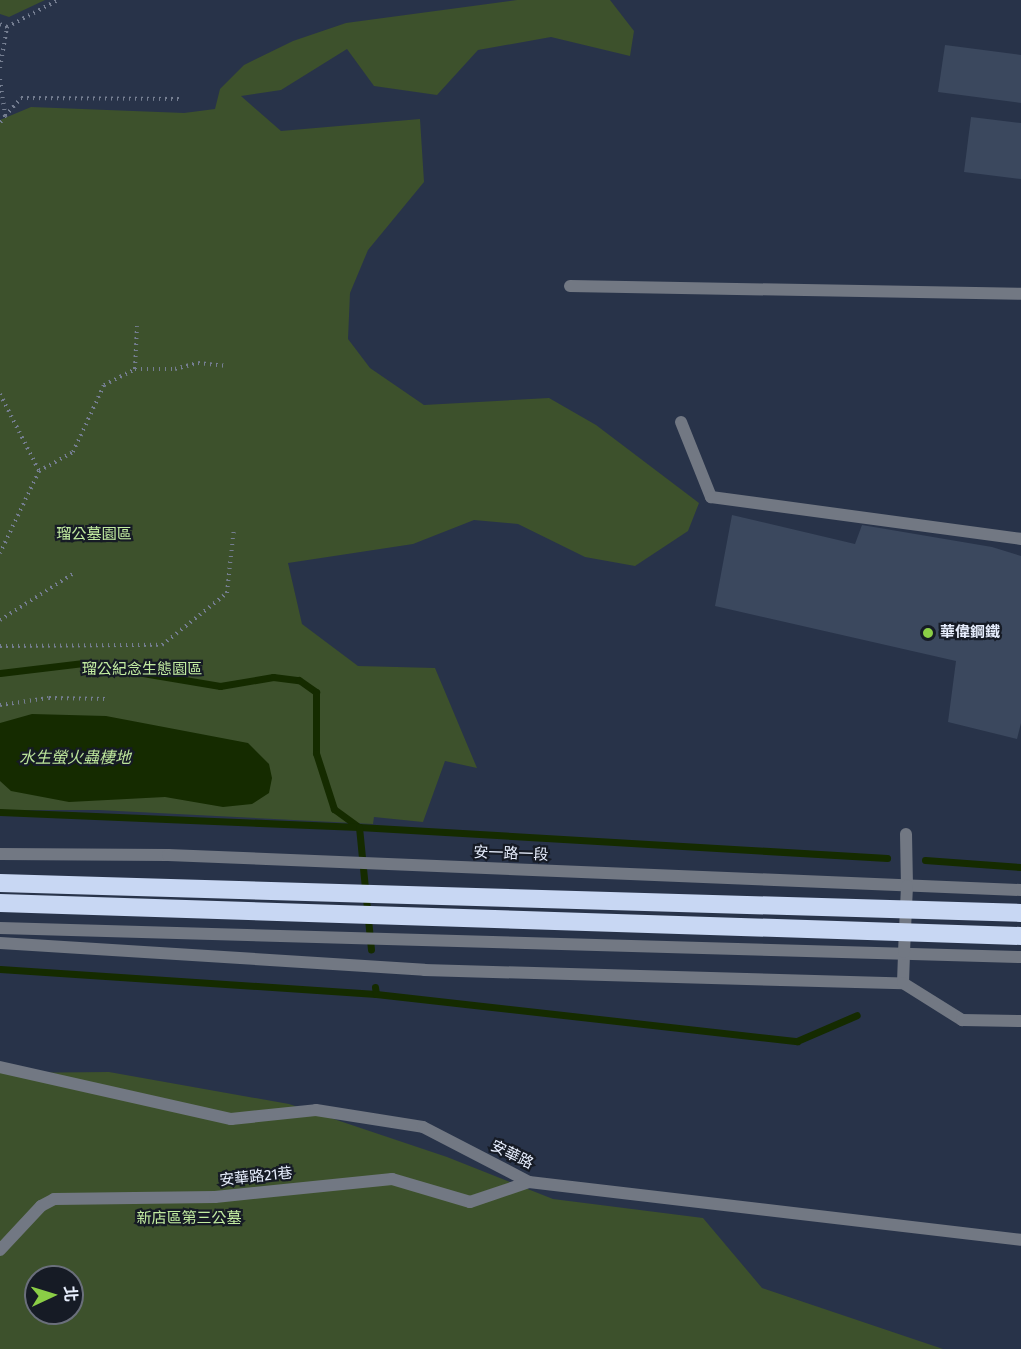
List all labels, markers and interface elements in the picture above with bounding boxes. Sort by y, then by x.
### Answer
park label: 瑠公墓園區 [57,526,131,544]
place label: 華偉鋼鐵 [940,624,1000,642]
marker: 華偉鋼鐵 [921,626,935,640]
park label: 瑠公紀念生態園區 [82,661,202,679]
water label: 水生螢火蟲棲地 [19,748,131,768]
street label: 安一路一段 [473,844,549,864]
street label: 安華路 [488,1137,536,1173]
street label: 安華路21巷 [218,1164,294,1190]
park label: 新店區第三公墓 [137,1210,241,1228]
north arrow [24,1265,84,1325]
text: 北 [60,1285,80,1302]

